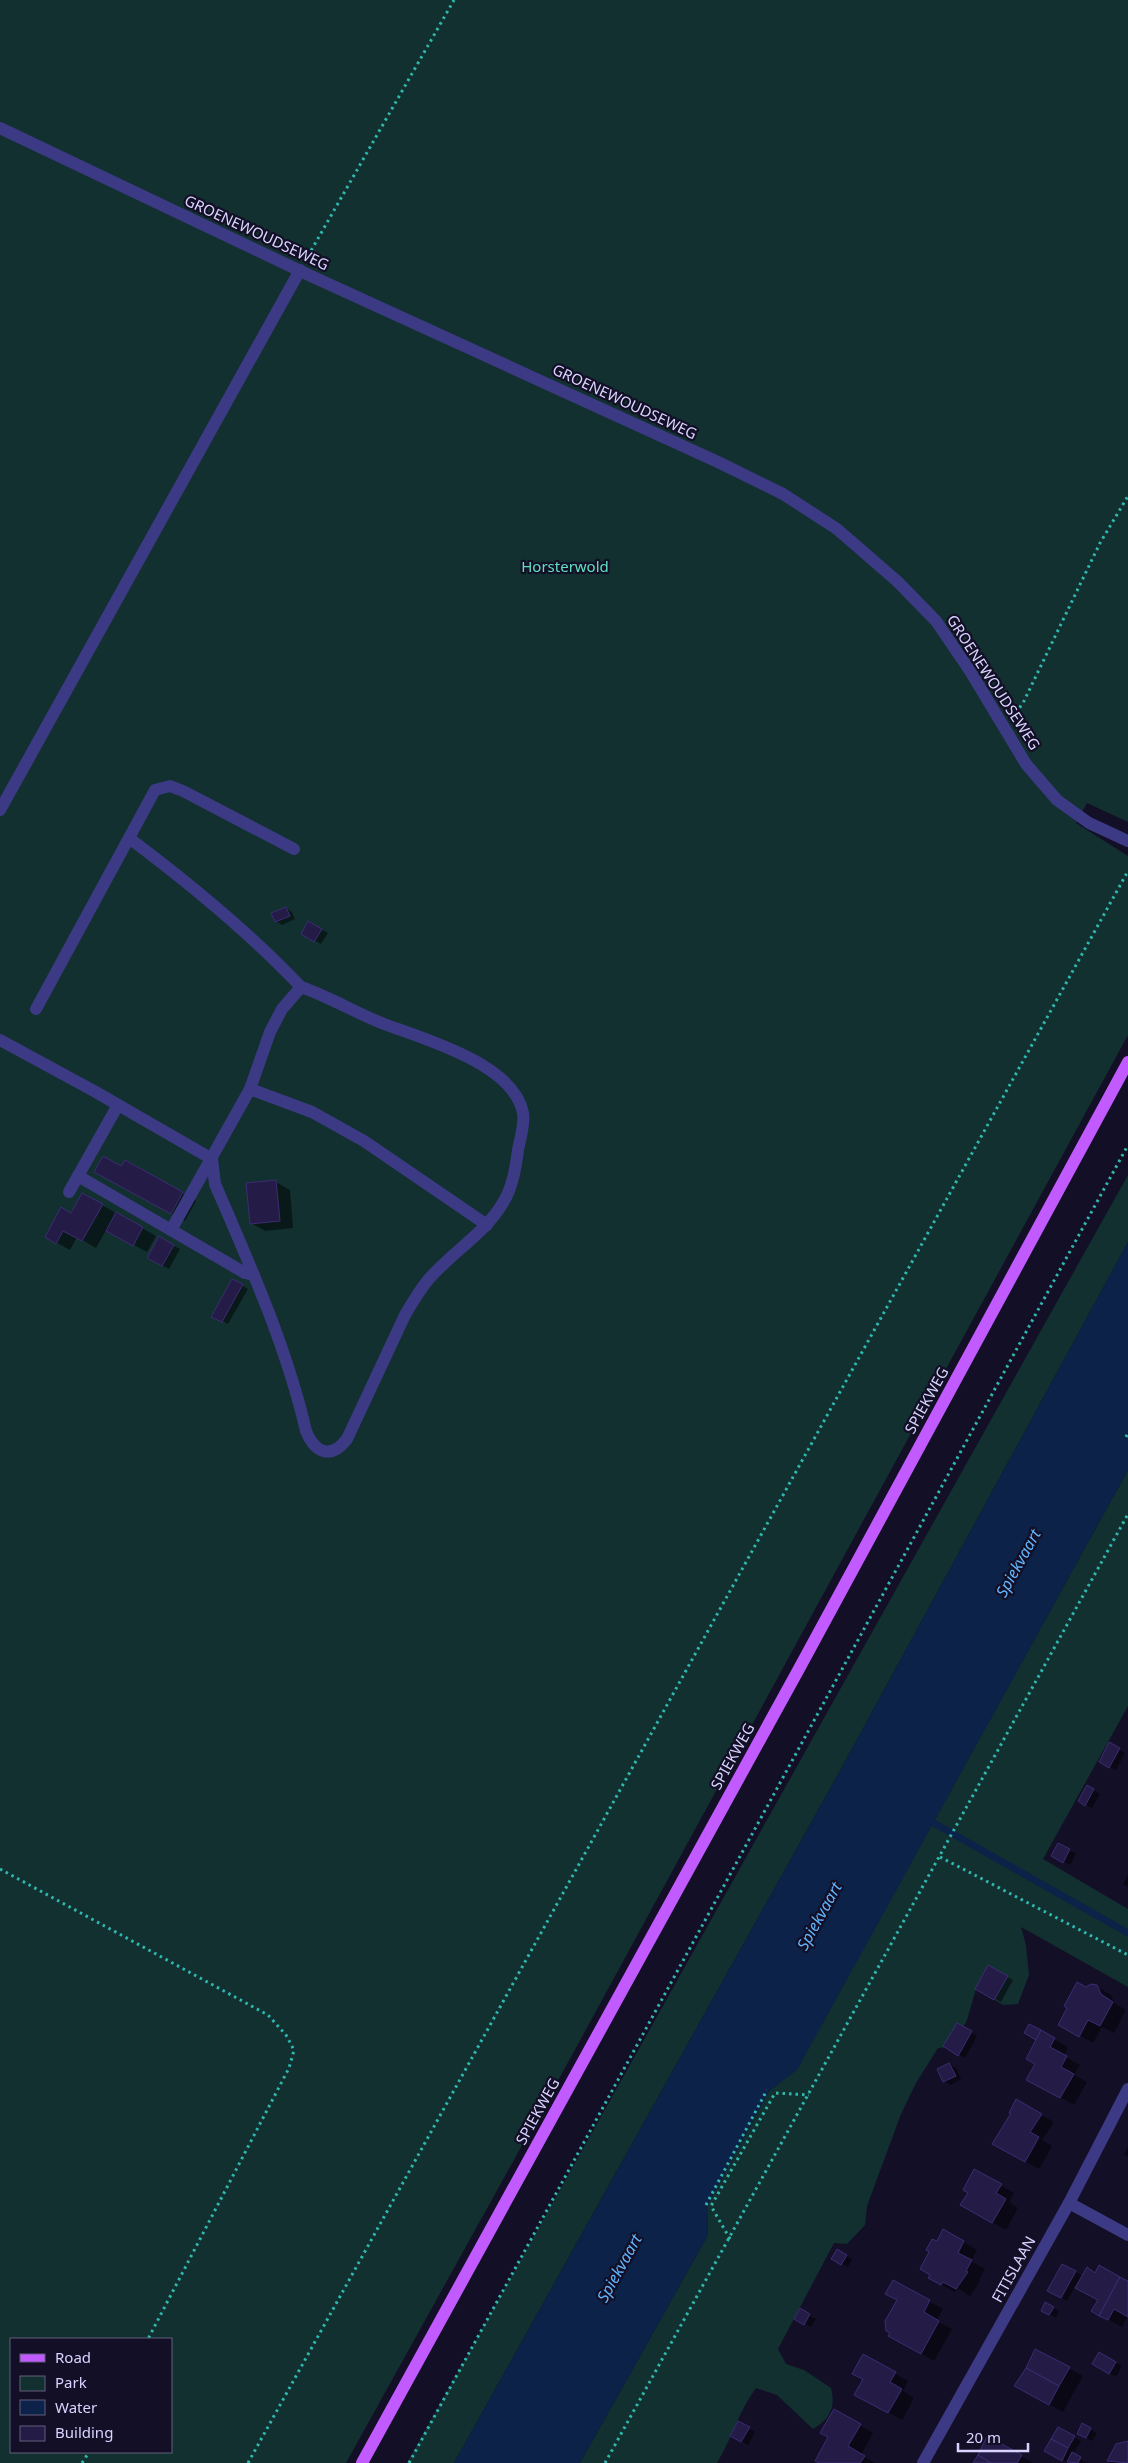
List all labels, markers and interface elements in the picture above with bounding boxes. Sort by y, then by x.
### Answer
street label: GROENEWOUDSEWEG [182,190,332,274]
street label: GROENEWOUDSEWEG [550,359,700,443]
park label: Horsterwold [521,556,609,576]
street label: GROENEWOUDSEWEG [943,611,1045,753]
street label: SPIEKWEG [900,1363,952,1437]
water label: Spiekvaart [990,1524,1046,1601]
street label: SPIEKWEG [706,1719,758,1793]
water label: Spiekvaart [791,1877,847,1954]
street label: SPIEKWEG [511,2074,563,2148]
water label: Spiekvaart [591,2229,647,2306]
street label: FITISLAAN [987,2232,1039,2306]
legend [10,2338,172,2453]
text: Road [55,2347,91,2367]
text: Park [55,2372,87,2392]
text: Water [55,2397,97,2417]
scale bar [958,2420,1028,2452]
text: Building [55,2422,113,2442]
text: 20 m [966,2427,1001,2447]

